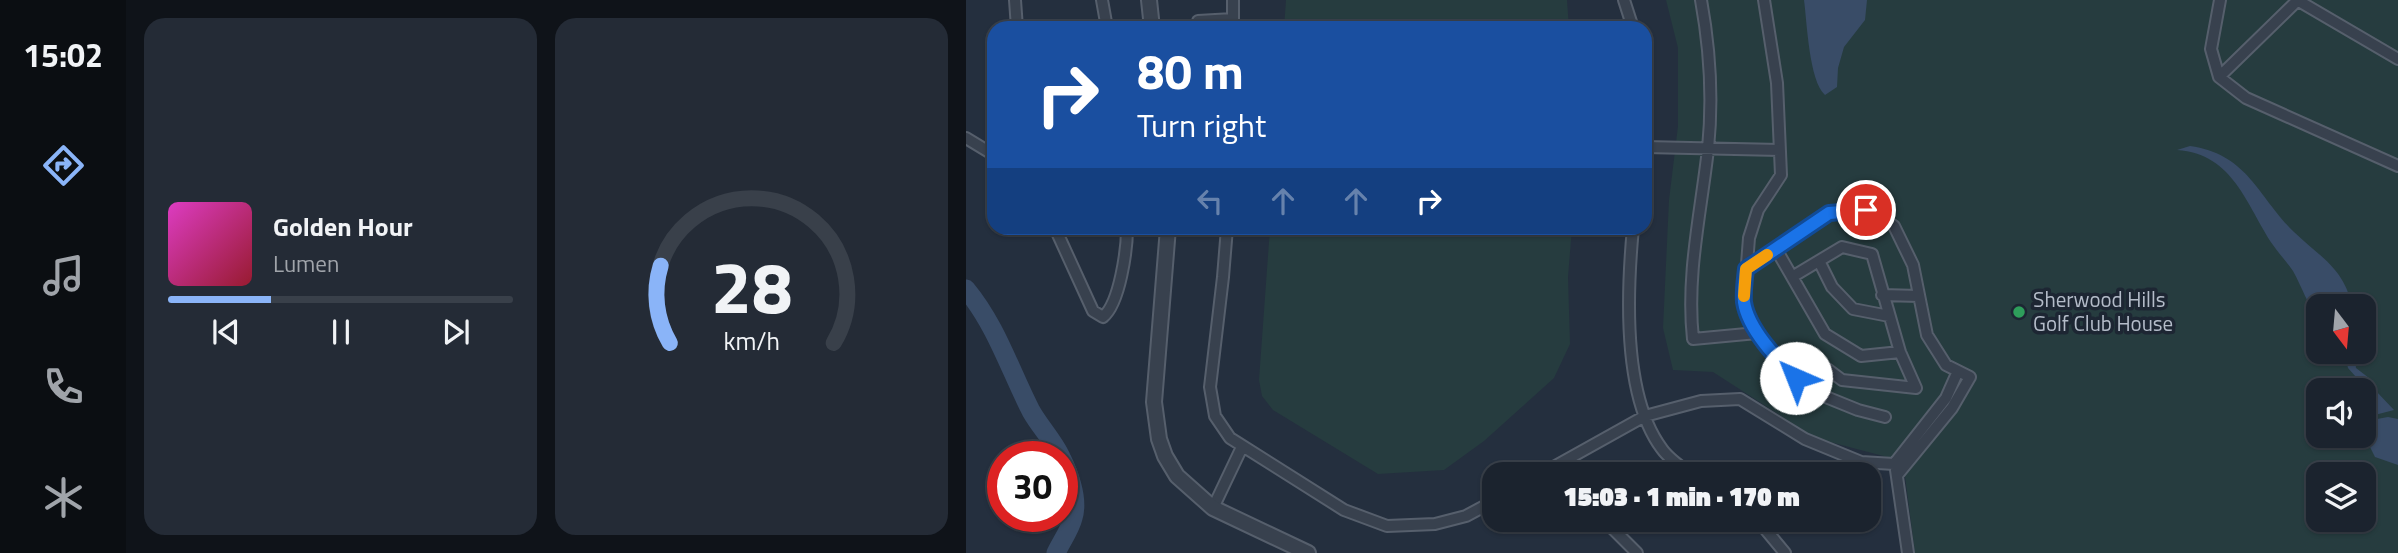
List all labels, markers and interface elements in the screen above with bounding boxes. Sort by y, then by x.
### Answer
text: 15:02 [23,31,103,79]
text: 80 m [1137,33,1244,108]
icon: right [1022,49,1113,140]
text: Turn right [1137,101,1266,149]
icon: directions [39,141,88,190]
pin [1836,180,1896,240]
icon: left [1191,182,1229,220]
icon: ahead [1264,182,1302,220]
icon: ahead [1337,182,1375,220]
icon: right [1410,182,1448,220]
icon: arrive [1847,191,1885,229]
text: Golden Hour [273,207,413,246]
text: 28 [711,231,792,341]
text: Lumen [273,246,339,281]
icon: music [39,251,88,300]
place label: Sherwood Hills Golf Club House [2033,283,2173,339]
north arrow [2306,294,2376,364]
map controls [2306,294,2376,532]
marker: Sherwood Hills Golf Club House [2011,304,2027,320]
icon: previous [207,313,245,351]
icon: pause [322,313,360,351]
icon: next [437,313,475,351]
text: km/h [723,321,780,359]
position arrow [1759,341,1833,415]
icon: phone [39,362,88,411]
button: sound [2306,378,2376,448]
speed limit sign: 30 [987,441,1078,532]
button: layers [2306,462,2376,532]
icon: climate [39,473,88,522]
text: 15:03 · 1 min · 170 m [1563,477,1800,516]

